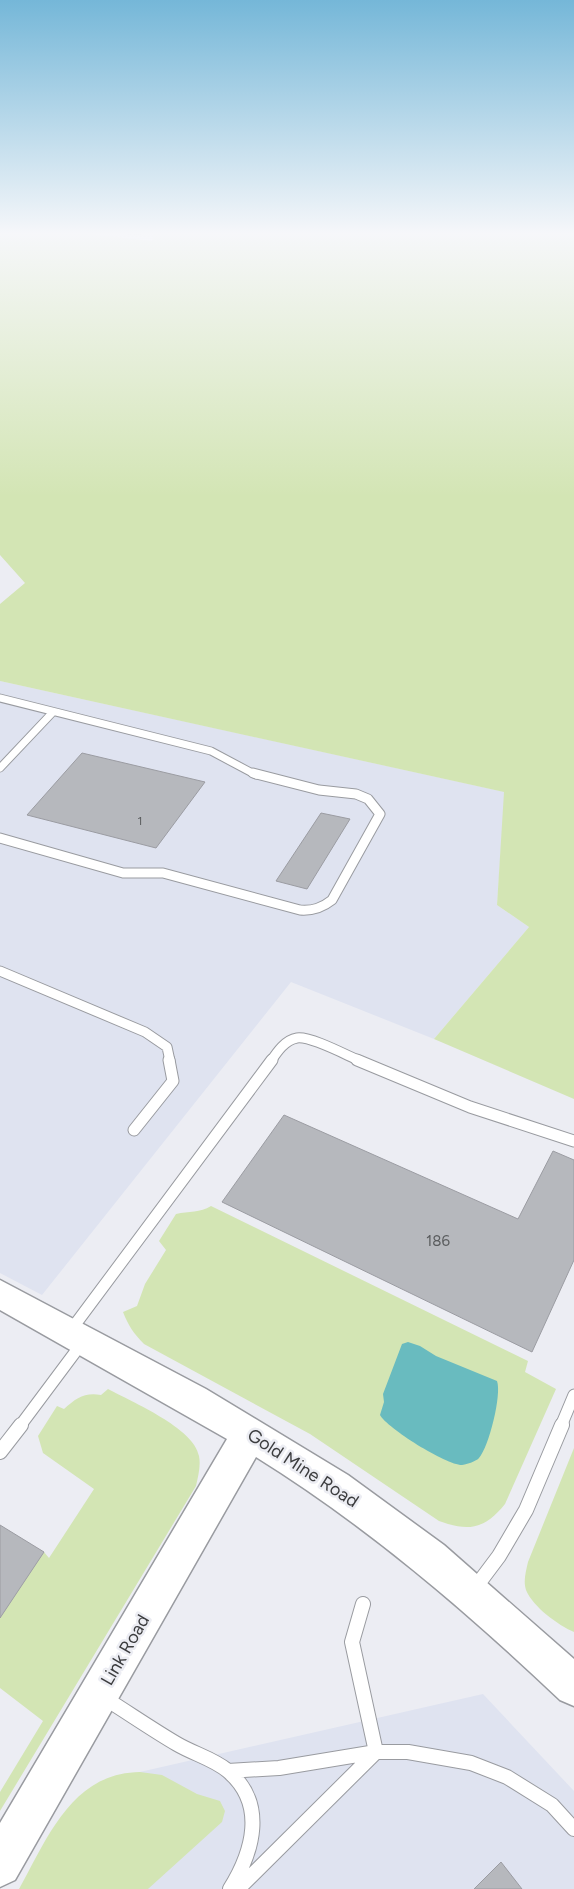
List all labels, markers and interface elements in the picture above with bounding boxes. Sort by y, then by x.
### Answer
house number: 1 [138,814,142,828]
house number: 186 [426,1232,450,1250]
street label: Gold Mine Road [243,1424,363,1512]
street label: Link Road [96,1611,154,1689]

